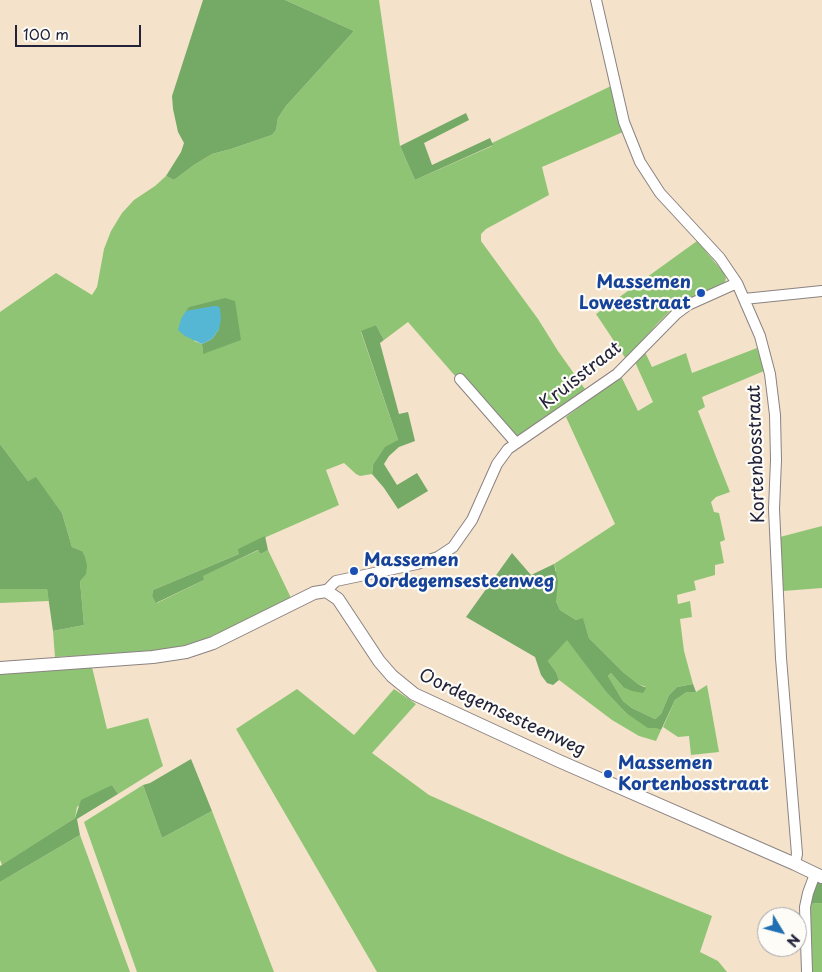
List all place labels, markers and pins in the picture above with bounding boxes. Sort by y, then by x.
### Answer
place label: Massemen Loweestraat [579,272,691,314]
marker: Massemen Loweestraat [695,287,707,299]
place label: Massemen Oordegemsesteenweg [364,550,555,592]
marker: Massemen Oordegemsesteenweg [348,565,360,577]
place label: Massemen Kortenbosstraat [618,753,769,796]
marker: Massemen Kortenbosstraat [602,768,614,780]

